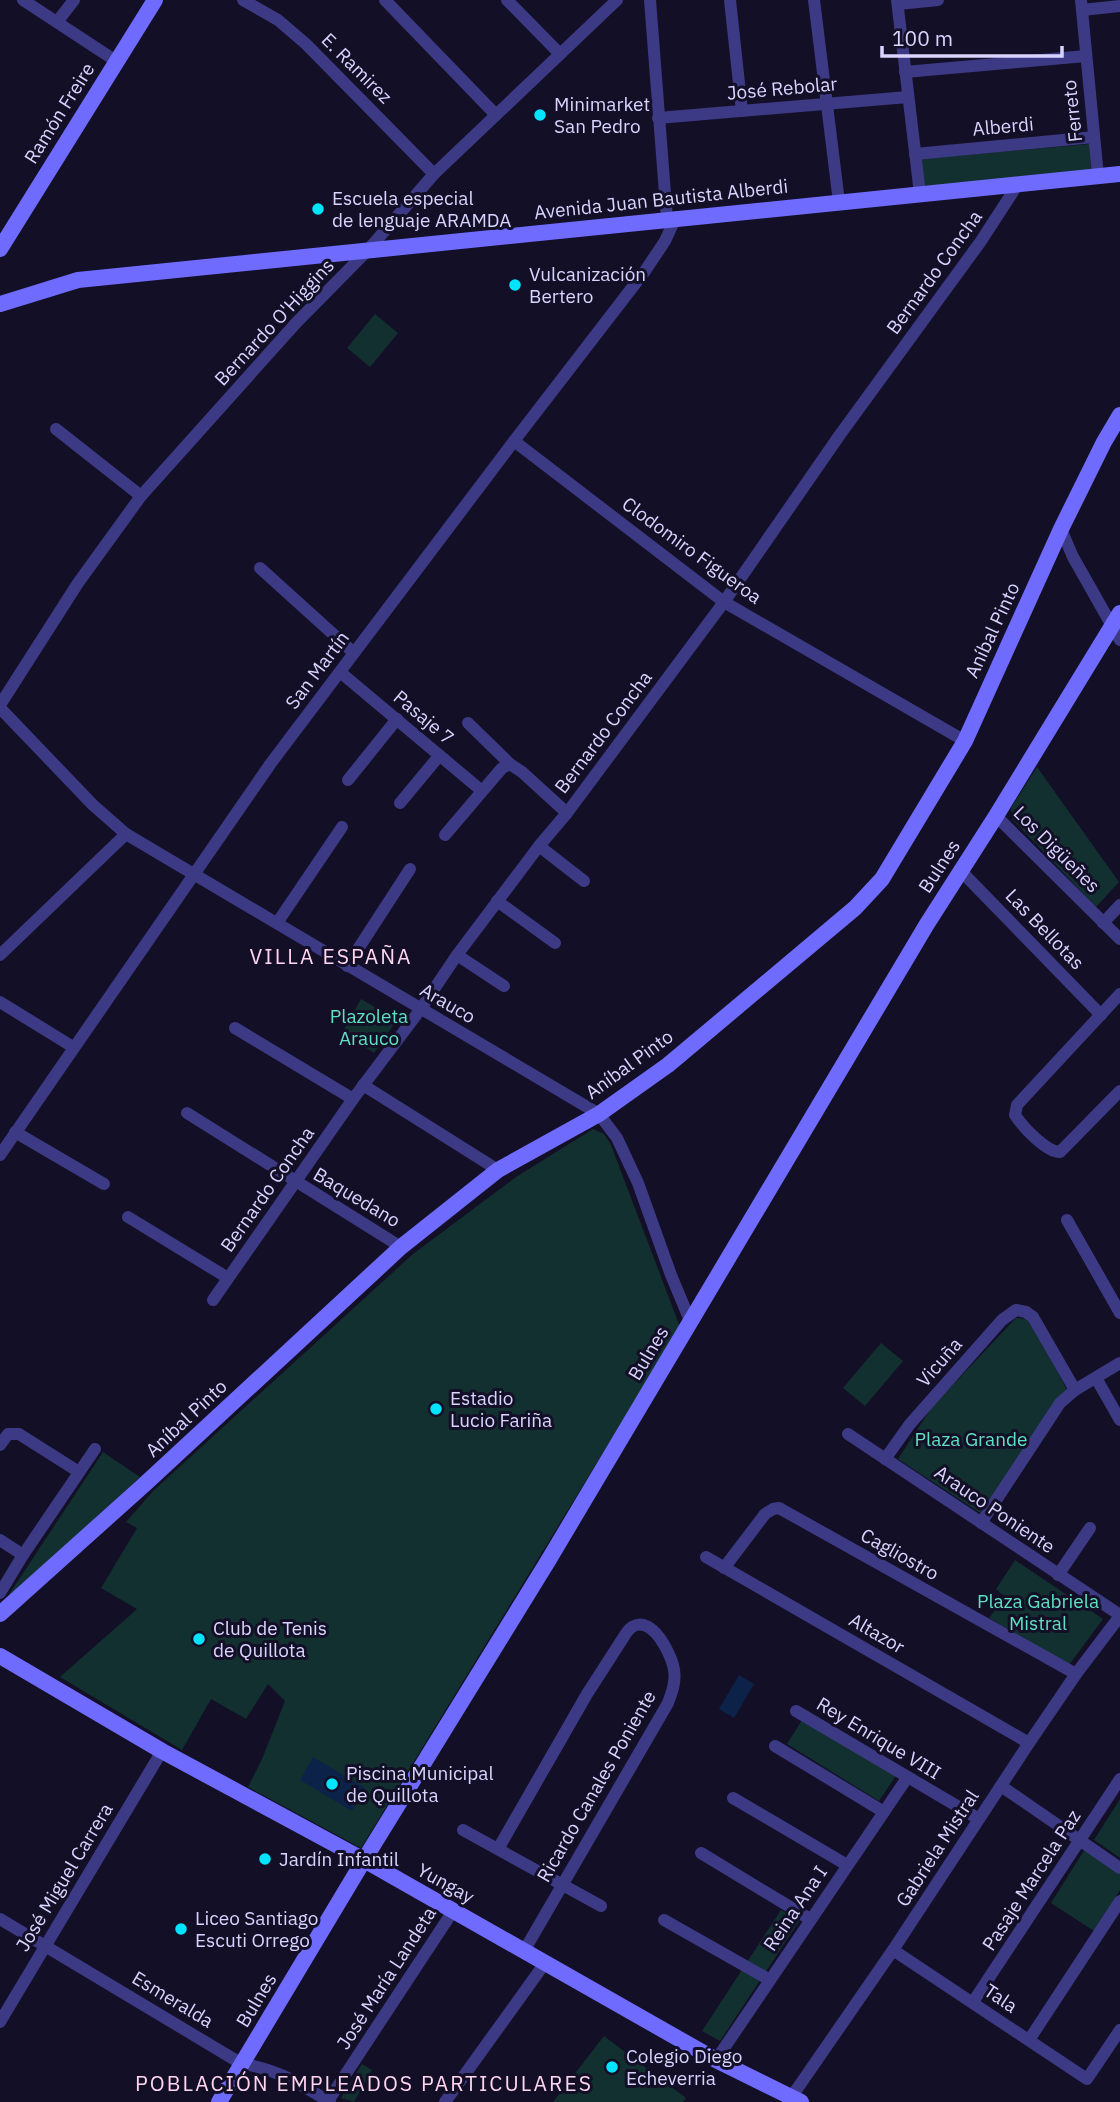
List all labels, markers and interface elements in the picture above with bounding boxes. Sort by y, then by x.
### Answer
scale bar [882,14,1062,58]
text: 100 m [892,24,953,52]
street label: E. Ramirez [317,28,398,109]
street label: Ramón Freire [19,58,99,168]
street label: José Rebolar [726,71,838,105]
street label: Ferreto [1057,79,1087,143]
place label: Minimarket San Pedro [554,92,650,138]
marker: Minimarket San Pedro [532,107,548,123]
street label: Alberdi [971,111,1035,141]
street label: Avenida Juan Bautista Alberdi [533,174,789,224]
place label: Escuela especial de lenguaje ARAMDA [332,186,512,232]
marker: Escuela especial de lenguaje ARAMDA [310,201,326,217]
street label: Bernardo Concha [881,205,987,339]
street label: Bernardo O'Higgins [209,254,339,390]
place label: Vulcanización Bertero [529,262,646,308]
marker: Vulcanización Bertero [507,277,523,293]
street label: Clodomiro Figueroa [617,491,767,609]
street label: Aníbal Pinto [959,578,1025,682]
street label: San Martín [280,626,354,714]
street label: Bernardo Concha [549,666,657,798]
street label: Pasaje 7 [389,685,459,749]
street label: Los Digüeñes [1009,801,1105,897]
street label: Bulnes [913,835,965,897]
street label: Las Bellotas [1001,884,1089,974]
district label: VILLA ESPAÑA [249,942,413,970]
street label: Arauco [416,978,480,1028]
park label: Plazoleta Arauco [330,1004,408,1050]
street label: Aníbal Pinto [580,1024,678,1104]
street label: Bernardo Concha [215,1122,319,1256]
street label: Baquedano [309,1162,405,1232]
street label: Bulnes [623,1322,673,1384]
street label: Vicuña [911,1332,967,1392]
street label: Aníbal Pinto [140,1374,232,1462]
place label: Estadio Lucio Fariña [450,1386,552,1432]
marker: Estadio Lucio Fariña [428,1401,444,1417]
park label: Plaza Grande [915,1427,1027,1451]
street label: Arauco Poniente [930,1460,1060,1558]
street label: Cagliostro [857,1523,943,1585]
park label: Plaza Gabriela Mistral [977,1589,1099,1635]
street label: Altazor [845,1608,909,1658]
place label: Club de Tenis de Quillota [213,1616,327,1662]
marker: Club de Tenis de Quillota [191,1631,207,1647]
street label: Ricardo Canales Poniente [531,1686,661,1886]
street label: Rey Enrique VIII [812,1691,946,1785]
place label: Piscina Municipal de Quillota [346,1761,494,1807]
marker: Piscina Municipal de Quillota [324,1776,340,1792]
street label: Gabriela Mistral [890,1785,984,1911]
street label: José Miguel Carrera [10,1798,118,1956]
street label: Pasaje Marcela Paz [977,1805,1086,1955]
place label: Jardín Infantil [279,1847,399,1871]
marker: Jardín Infantil [257,1851,273,1867]
street label: Yungay [413,1858,479,1909]
street label: Reina Ana I [758,1861,832,1955]
street label: José María Landeta [331,1902,441,2054]
place label: Liceo Santiago Escuti Orrego [195,1906,318,1952]
marker: Liceo Santiago Escuti Orrego [173,1921,189,1937]
street label: Esmeralda [128,1965,218,2033]
street label: Bulnes [231,1969,281,2031]
street label: Tala [980,1978,1022,2018]
place label: Colegio Diego Echeverria [626,2044,742,2090]
marker: Colegio Diego Echeverria [604,2059,620,2075]
district label: POBLACIÓN EMPLEADOS PARTICULARES [135,2069,593,2097]

